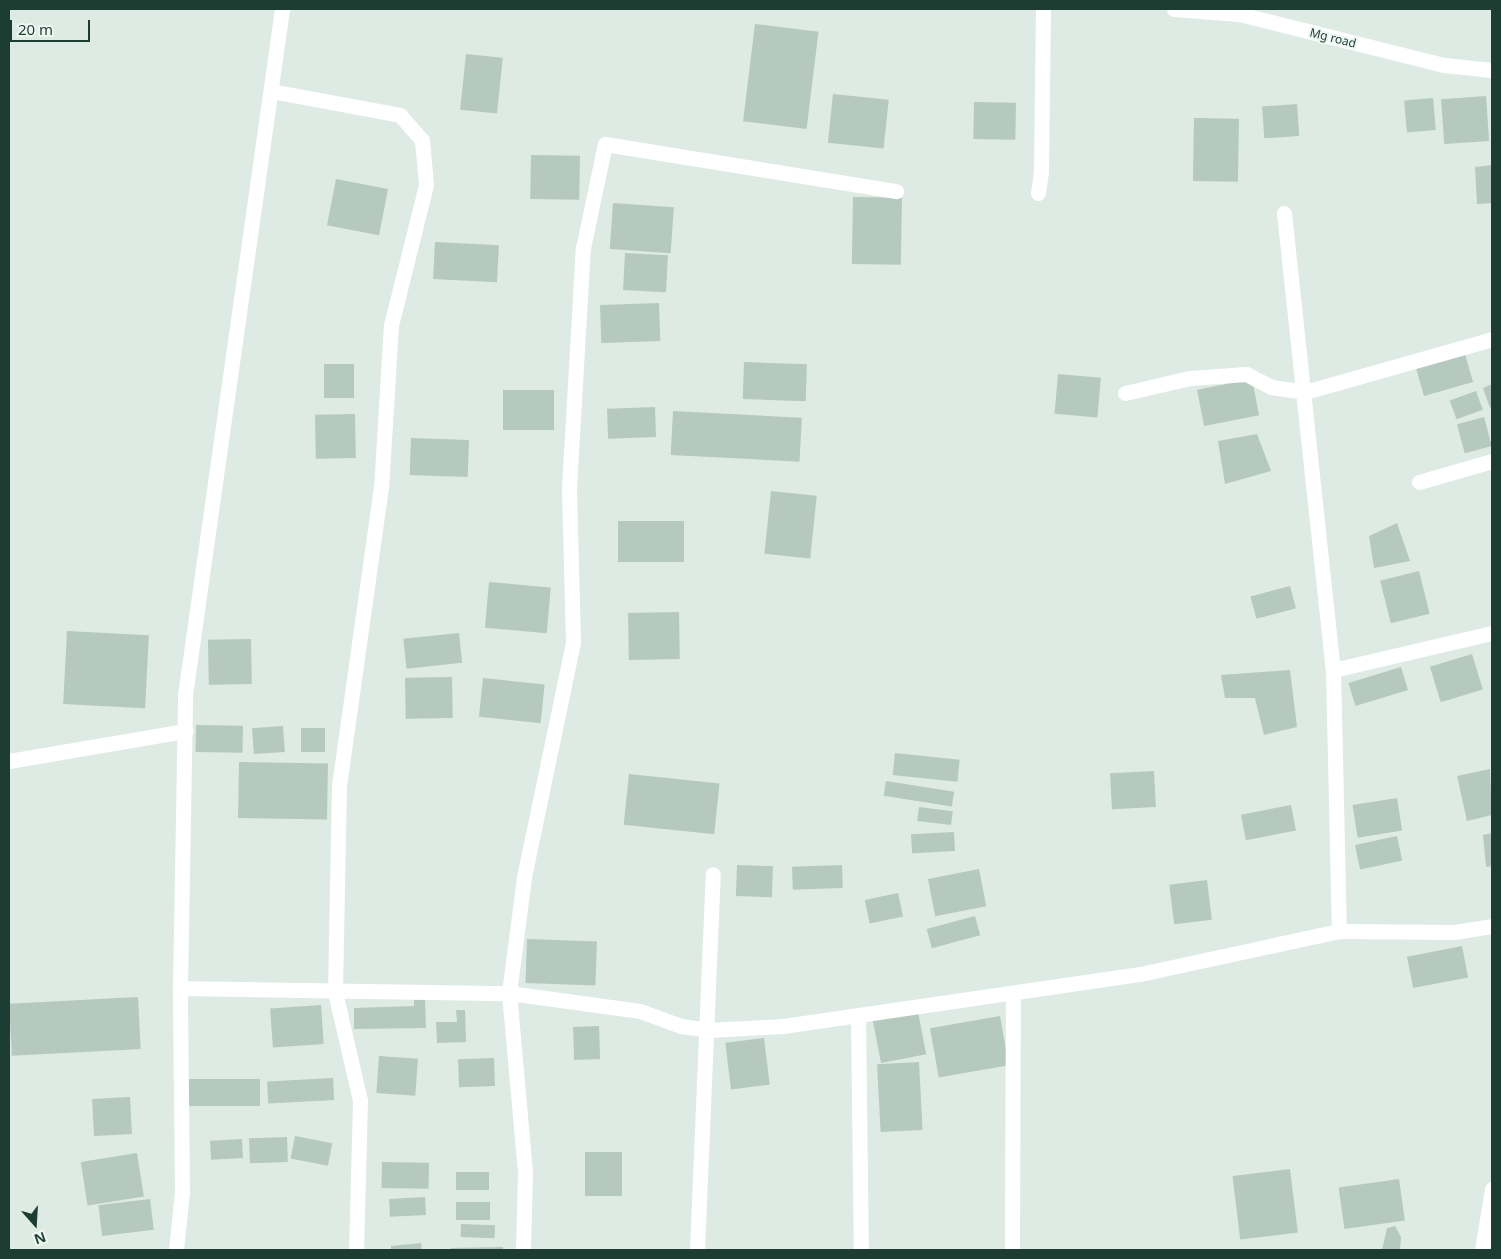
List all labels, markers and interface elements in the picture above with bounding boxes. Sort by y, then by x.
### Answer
scale bar [12,10,92,42]
text: 20 m [18,19,53,39]
street label: Mg road [1308,25,1358,51]
north arrow [10,1199,60,1249]
text: N [32,1228,49,1249]

